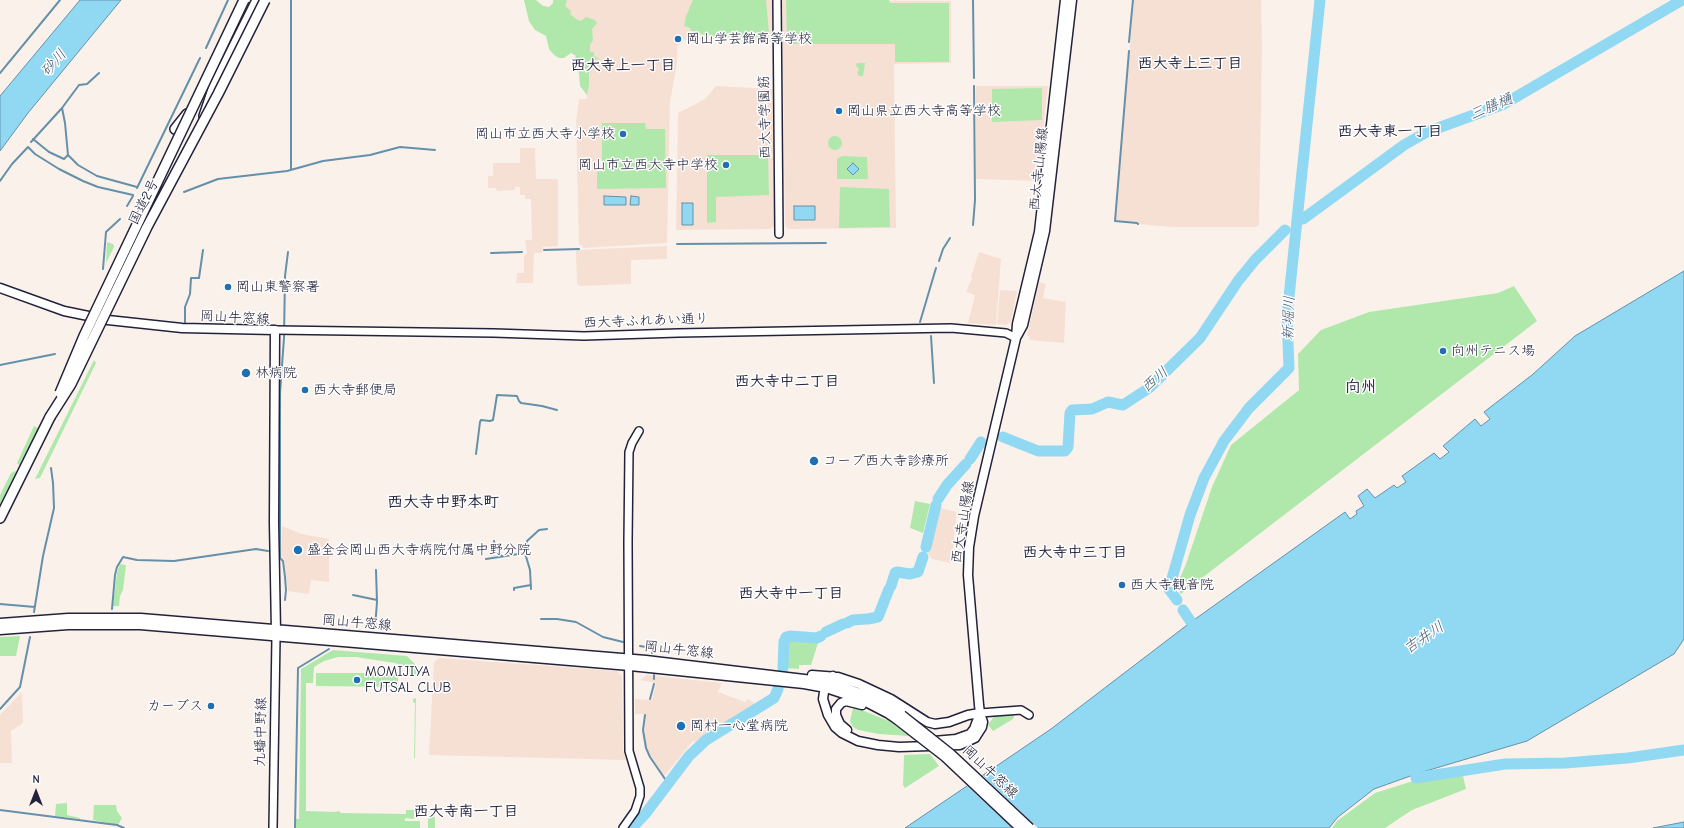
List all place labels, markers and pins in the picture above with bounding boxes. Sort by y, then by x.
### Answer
place label: 岡山学芸館高等学校 [686,31,812,47]
marker: 岡山学芸館高等学校 [673,34,683,44]
place label: 岡山県立西大寺高等学校 [847,103,1001,119]
marker: 岡山県立西大寺高等学校 [834,106,844,116]
place label: 岡山市立西大寺小学校 [475,126,615,142]
marker: 岡山市立西大寺小学校 [618,129,628,139]
place label: 岡山市立西大寺中学校 [578,157,718,173]
marker: 岡山市立西大寺中学校 [721,160,731,170]
place label: 岡山東警察署 [236,279,320,295]
marker: 岡山東警察署 [223,282,233,292]
place label: 向州テニス場 [1451,343,1535,359]
marker: 向州テニス場 [1438,346,1448,356]
place label: 林病院 [255,365,297,381]
marker: 林病院 [240,367,252,379]
place label: 西大寺郵便局 [313,382,397,398]
marker: 西大寺郵便局 [300,385,310,395]
place label: コープ西大寺診療所 [823,453,949,469]
marker: コープ西大寺診療所 [808,455,820,467]
place label: 盛全会岡山西大寺病院付属中野分院 [307,542,531,558]
marker: 盛全会岡山西大寺病院付属中野分院 [292,544,304,556]
place label: 西大寺観音院 [1130,577,1214,593]
marker: 西大寺観音院 [1117,580,1127,590]
place label: MOMIJIYA FUTSAL CLUB [365,664,451,696]
marker: MOMIJIYA FUTSAL CLUB [352,675,362,685]
place label: カーブス [147,698,203,714]
marker: カーブス [206,701,216,711]
place label: 岡村一心堂病院 [690,718,788,734]
marker: 岡村一心堂病院 [675,720,687,732]

